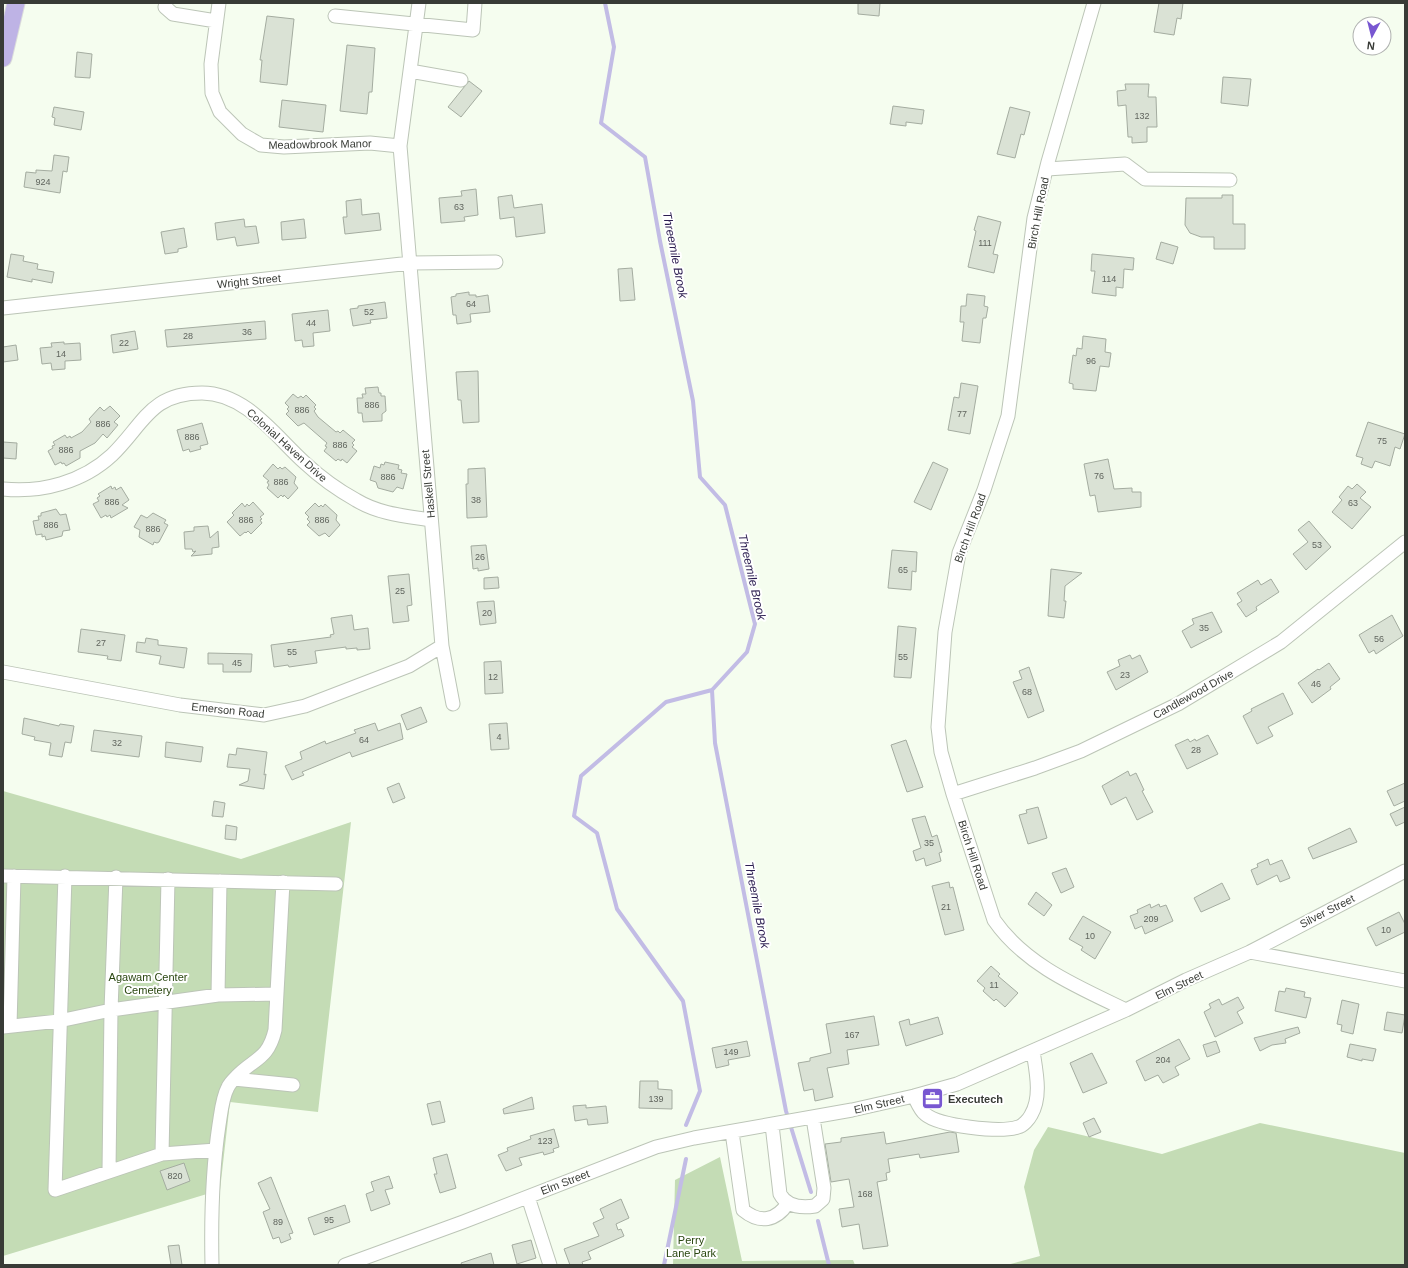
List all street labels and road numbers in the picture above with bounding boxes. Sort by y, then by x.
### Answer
street label: Meadowbrook Manor [268,137,372,151]
street label: Birch Hill Road [1025,176,1051,250]
street label: Wright Street [217,272,281,290]
street label: Colonial Haven Drive [245,406,329,484]
street label: Haskell Street [419,449,437,519]
street label: Birch Hill Road [952,492,988,564]
street label: Candlewood Drive [1151,667,1235,721]
street label: Emerson Road [191,700,265,720]
street label: Birch Hill Road [956,819,990,891]
street label: Silver Street [1298,892,1356,930]
street label: Elm Street [1153,968,1205,1002]
street label: Elm Street [853,1092,905,1116]
street label: Elm Street [539,1167,591,1197]

